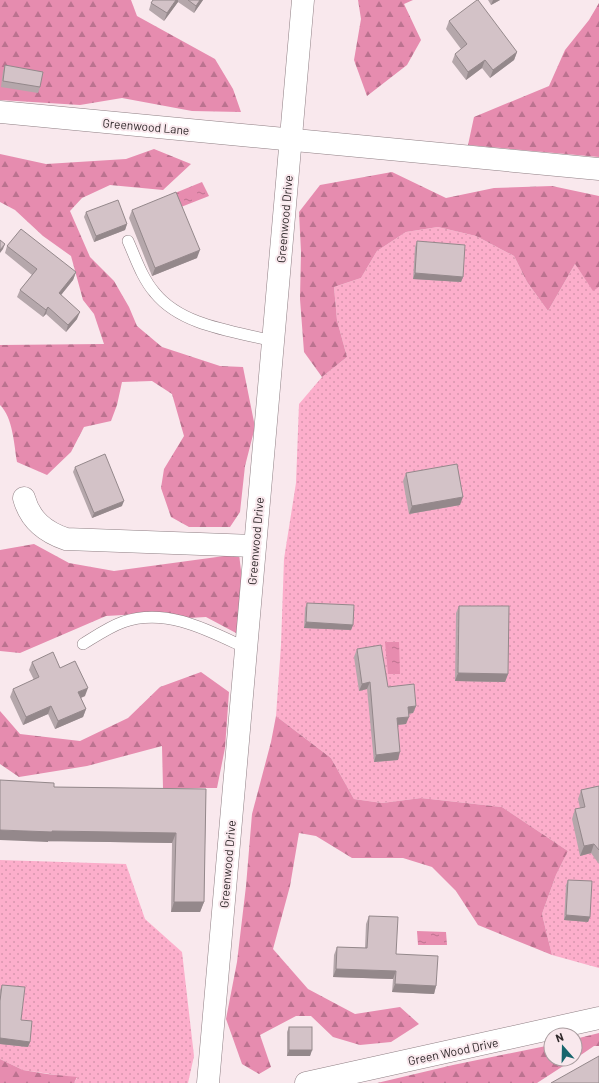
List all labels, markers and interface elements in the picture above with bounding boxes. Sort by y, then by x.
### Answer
street label: Greenwood Lane [102,115,190,137]
street label: Greenwood Drive [273,175,295,263]
street label: Greenwood Drive [244,497,266,585]
street label: Greenwood Drive [216,820,238,908]
north arrow [543,1027,583,1067]
text: N [554,1030,565,1044]
street label: Green Wood Drive [407,1035,499,1067]

